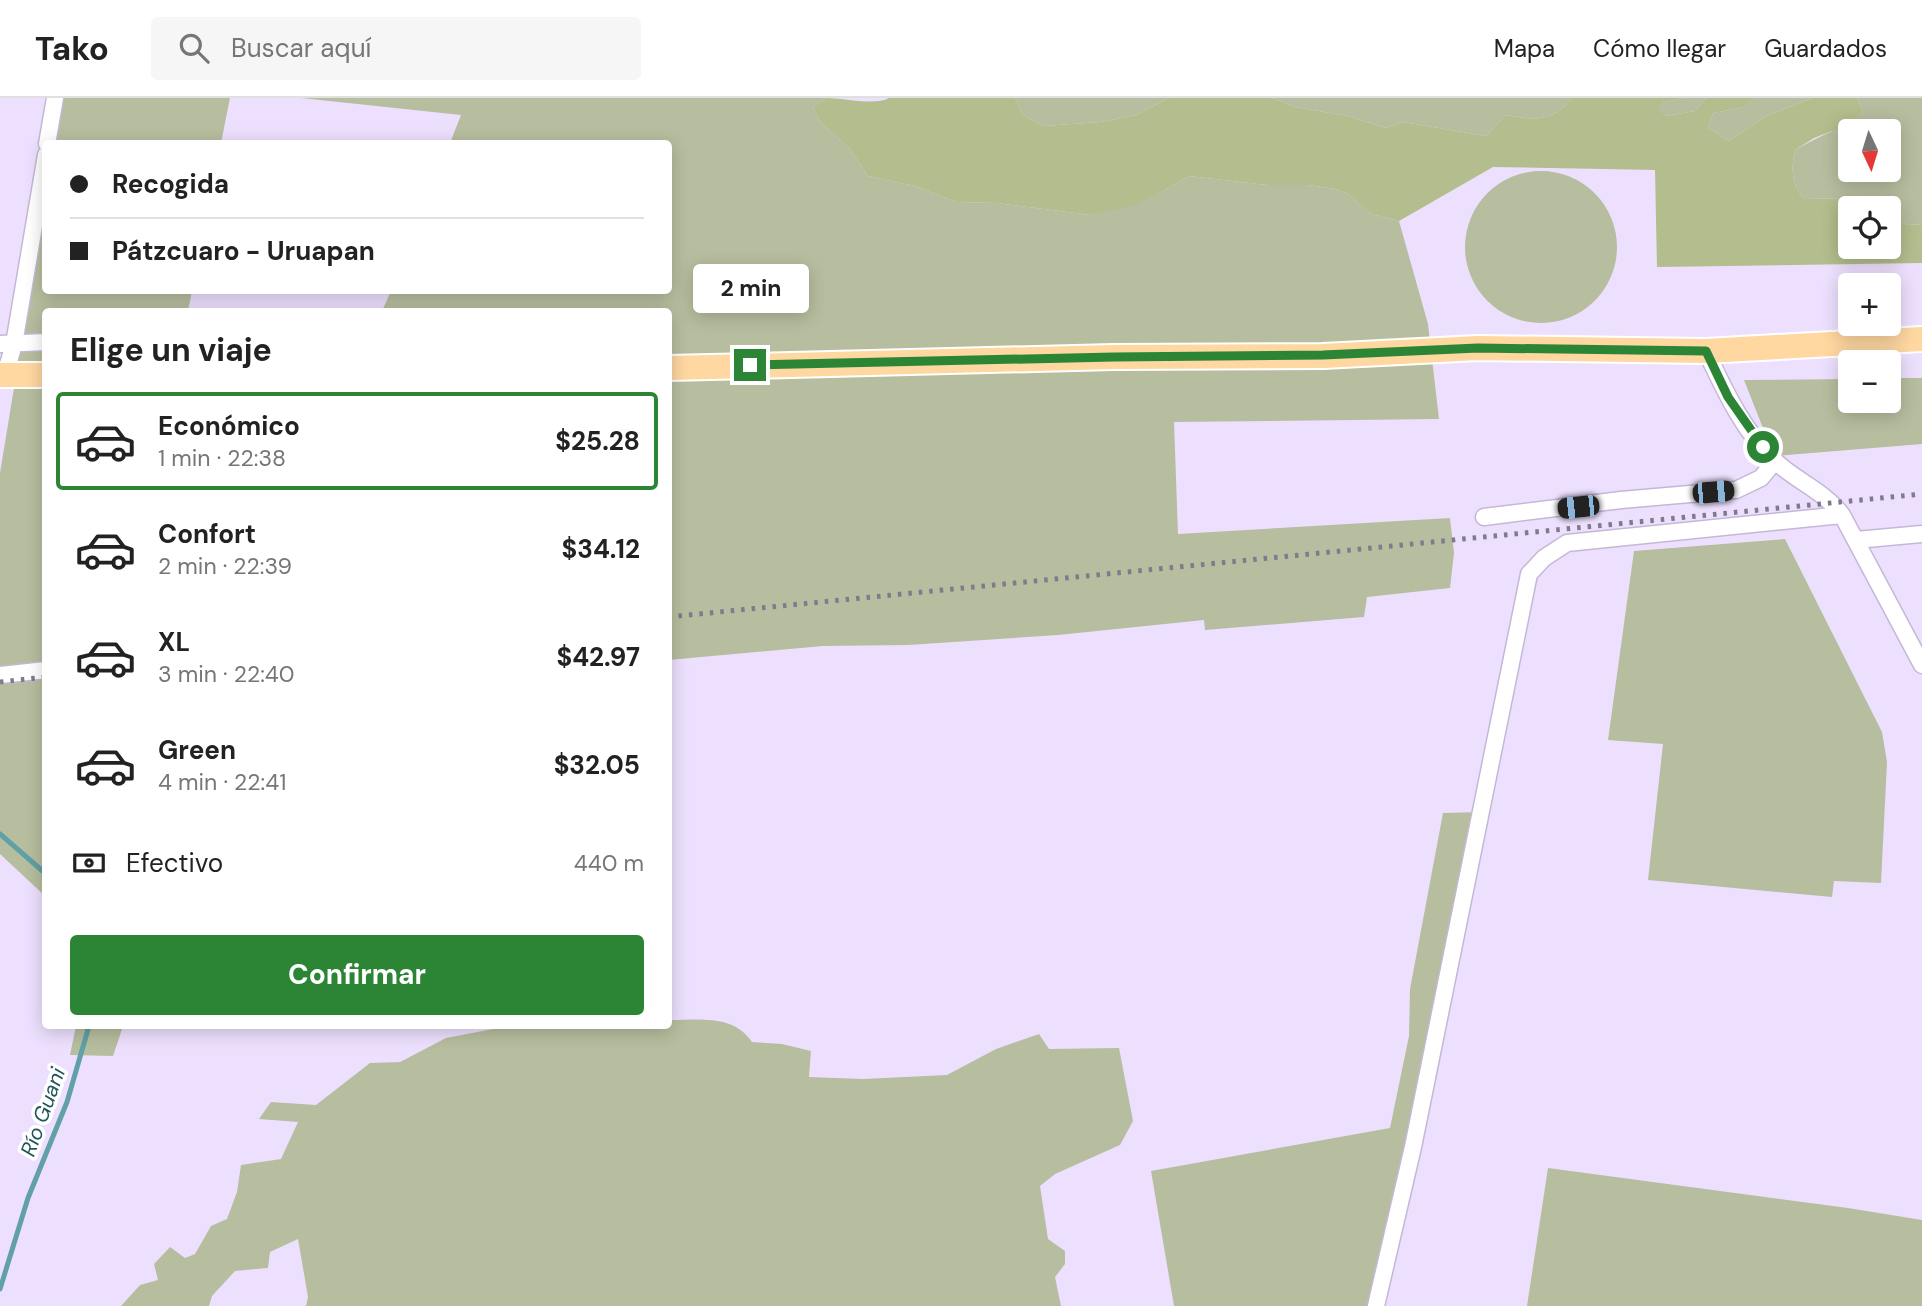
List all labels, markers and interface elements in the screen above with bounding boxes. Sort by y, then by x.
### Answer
search box [151,17,641,80]
text: Tako [35,27,109,70]
icon: search [175,29,213,67]
text: Buscar aquí [231,31,371,65]
text: Mapa [1494,33,1555,64]
text: Cómo llegar [1593,33,1726,64]
text: Guardados [1764,33,1887,64]
north arrow [1838,119,1900,182]
map controls [1838,119,1901,413]
text: Recogida [112,167,229,201]
button: locate [1838,196,1901,259]
text: Pátzcuaro - Uruapan [112,234,375,268]
callout: 2 min [692,264,808,313]
text: 2 min [721,273,781,303]
button: + [1838,273,1901,336]
text: Elige un viaje [70,329,272,371]
route end [734,349,766,381]
button: − [1838,350,1901,413]
text: Económico [158,409,300,443]
icon: car [74,410,137,473]
text: $25.28 [555,424,640,458]
route start [1747,431,1779,463]
text: 1 min · 22:38 [158,443,286,473]
car [1692,480,1735,504]
car [1557,494,1600,520]
text: Confort [158,517,256,551]
icon: car [74,518,137,581]
text: $34.12 [562,532,640,566]
text: 2 min · 22:39 [158,551,292,581]
text: XL [158,625,190,659]
icon: car [74,626,137,689]
text: $42.97 [556,640,640,674]
text: 3 min · 22:40 [158,659,295,689]
text: Green [158,733,236,767]
icon: car [74,734,137,797]
text: $32.05 [554,748,640,782]
text: 4 min · 22:41 [158,767,286,797]
icon: cash [70,844,108,882]
text: Efectivo [126,846,223,880]
text: 440 m [574,848,644,878]
button: Confirmar [70,935,644,1015]
water label: Río Guani [14,1063,72,1160]

